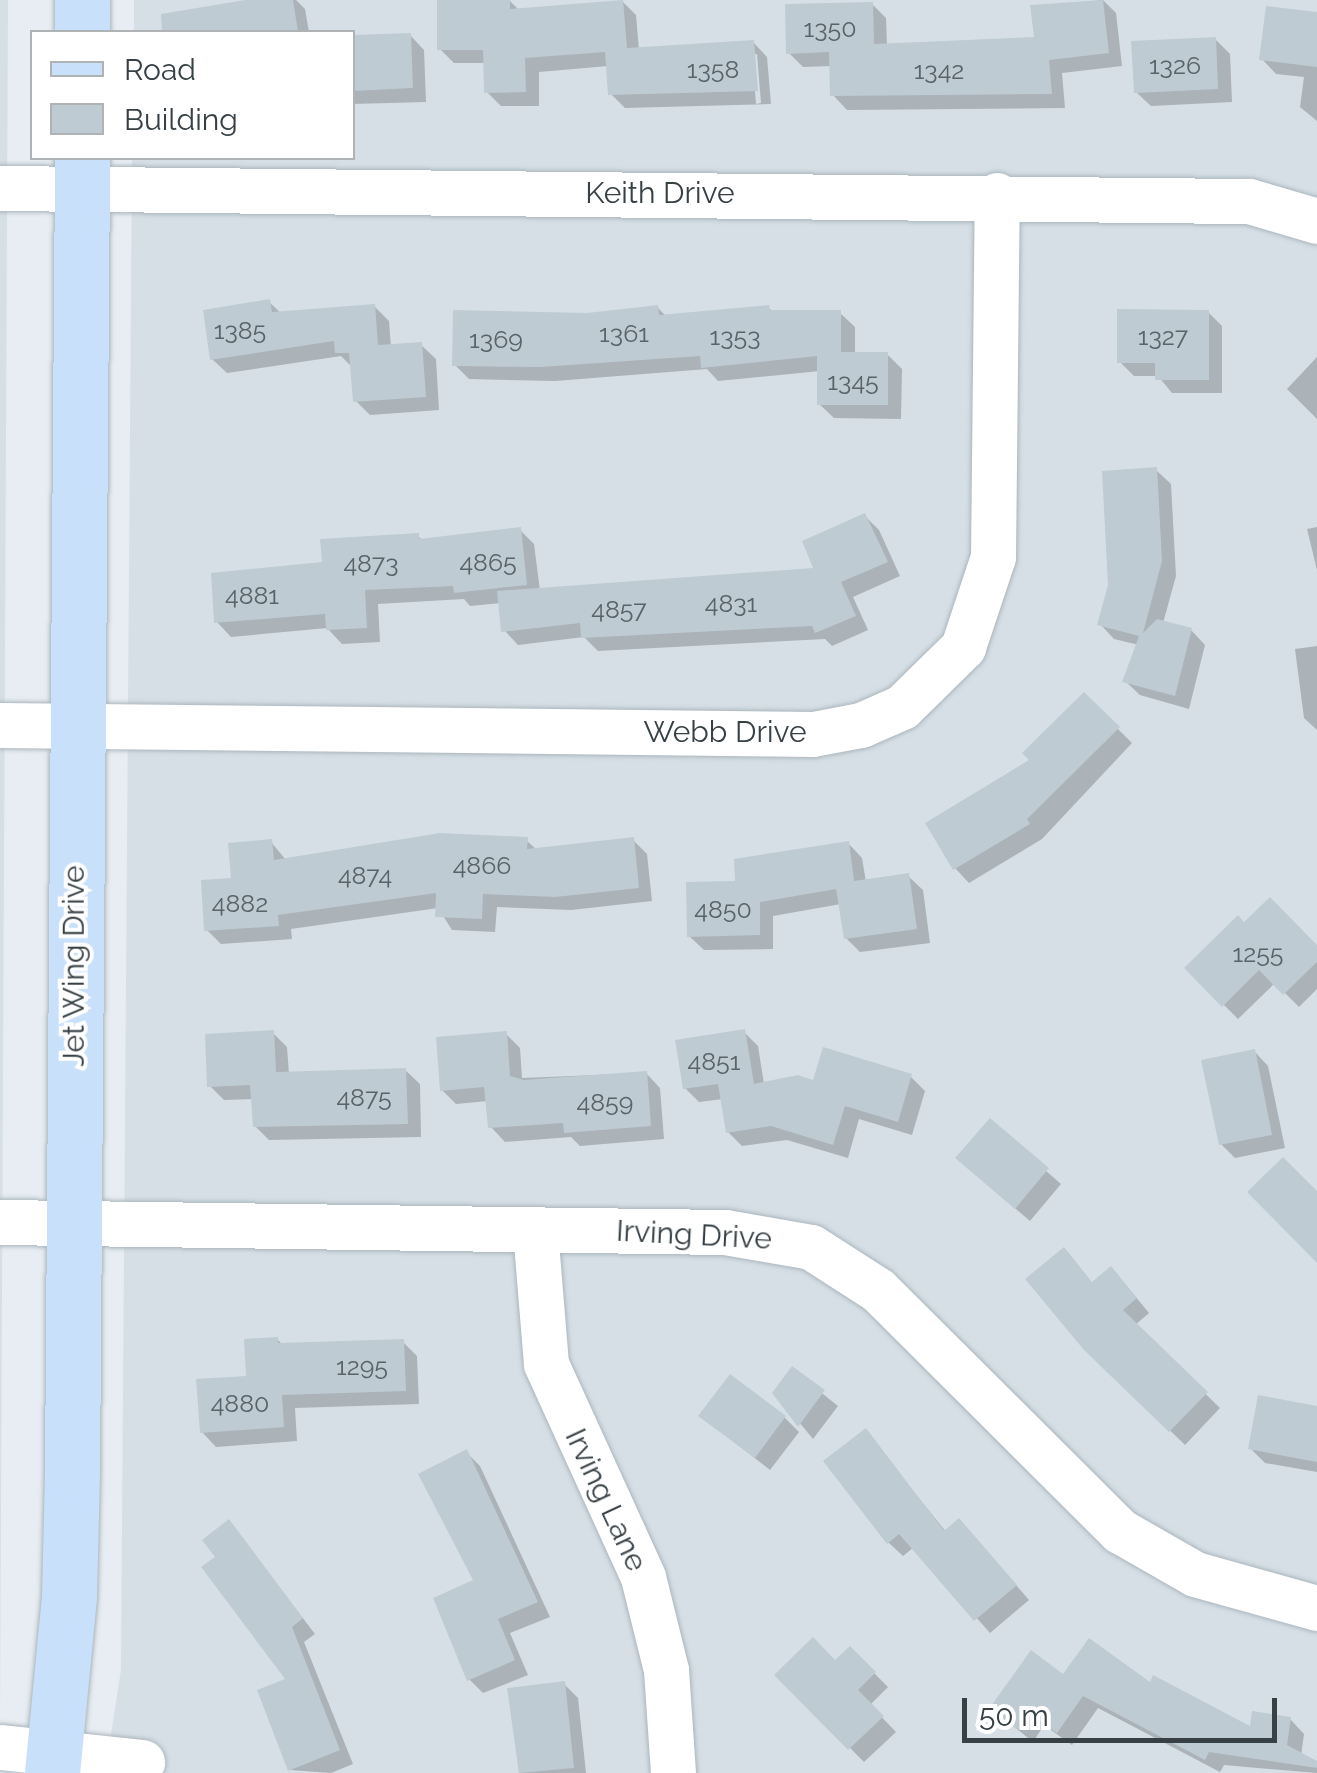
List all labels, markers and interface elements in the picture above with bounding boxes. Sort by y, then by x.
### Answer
house number: 1350 [804,13,856,43]
legend [30,30,355,160]
house number: 1326 [1149,50,1201,80]
text: Road [124,52,196,87]
house number: 1358 [687,54,739,84]
house number: 1342 [914,55,964,85]
text: Building [124,102,238,137]
street label: Keith Drive [585,175,735,211]
house number: 1385 [214,315,266,345]
house number: 1361 [599,318,649,348]
house number: 1353 [709,321,761,351]
house number: 1327 [1138,321,1188,351]
house number: 1369 [469,324,523,354]
house number: 1345 [827,366,879,396]
house number: 4865 [459,547,517,577]
house number: 4873 [343,548,399,578]
house number: 4881 [225,580,279,610]
house number: 4831 [705,588,757,618]
house number: 4857 [591,594,647,624]
street label: Webb Drive [643,714,807,750]
house number: 4866 [453,850,511,880]
house number: 4874 [338,860,392,890]
street label: Jet Wing Drive [56,865,92,1067]
house number: 4882 [212,888,268,918]
house number: 4850 [694,894,752,924]
house number: 1255 [1233,938,1283,968]
house number: 4851 [688,1046,740,1076]
house number: 4875 [336,1082,392,1112]
house number: 4859 [577,1087,633,1117]
street label: Irving Drive [615,1213,773,1257]
house number: 1295 [336,1351,388,1381]
house number: 4880 [211,1388,269,1418]
street label: Irving Lane [557,1423,655,1577]
scale bar [967,1678,1282,1740]
text: 50 m [979,1698,1049,1733]

